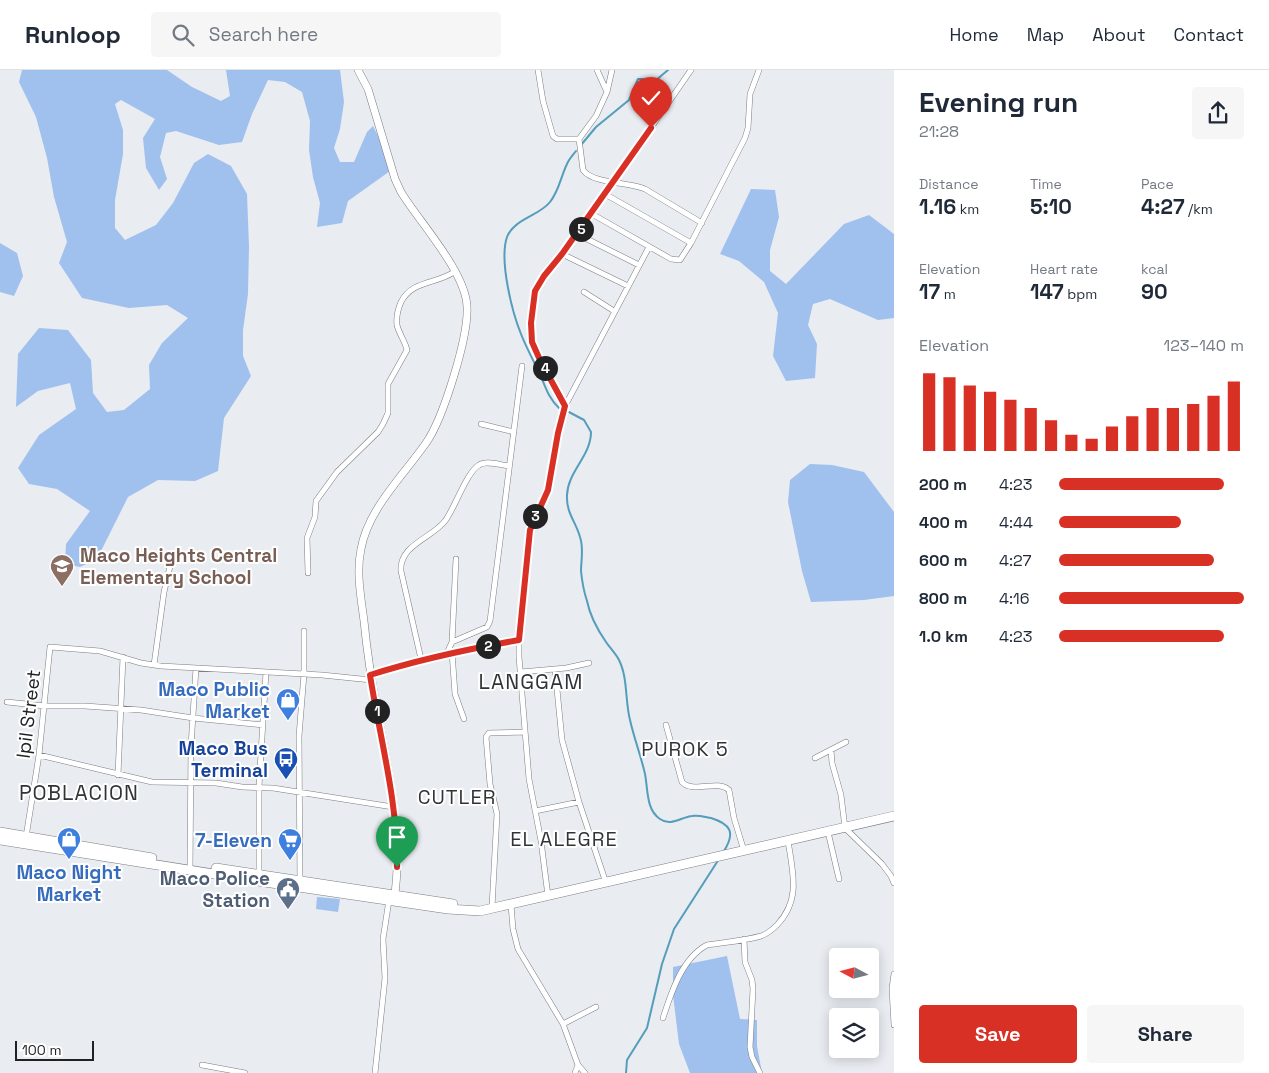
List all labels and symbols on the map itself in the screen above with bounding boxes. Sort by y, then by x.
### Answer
pin [630,77,672,128]
pin: 5 [568,216,594,242]
pin: 4 [532,356,558,380]
pin: 3 [522,504,548,528]
place label: Maco Heights Central Elementary School [80,543,277,590]
school or university icon: Maco Heights Central Elementary School [49,553,75,587]
pin: 2 [476,634,500,658]
street label: Ipil Street [11,668,46,760]
district label: LANGGAM [479,668,583,695]
place label: Maco Public Market [158,677,270,724]
shop icon: Maco Public Market [275,687,301,721]
pin: 1 [364,698,390,724]
place label: Maco Bus Terminal [179,736,268,783]
district label: PUROK 5 [641,736,729,762]
bus stop icon: Maco Bus Terminal [273,746,299,780]
district label: POBLACION [19,779,139,806]
district label: CUTLER [418,784,496,810]
pin [376,816,418,867]
shop icon: Maco Night Market [56,826,82,860]
district label: EL ALEGRE [510,826,618,852]
supermarket icon: 7-Eleven [277,827,303,861]
place label: 7-Eleven [195,828,272,853]
place label: Maco Night Market [16,860,122,907]
place label: Maco Police Station [160,866,270,913]
public building icon: Maco Police Station [275,876,301,910]
north arrow [829,948,879,998]
scale bar [15,1038,94,1061]

